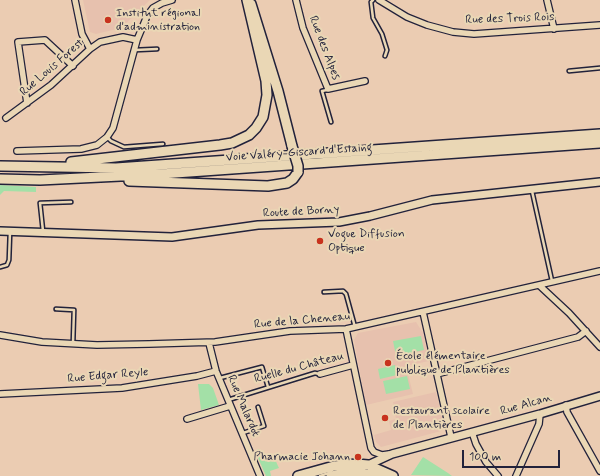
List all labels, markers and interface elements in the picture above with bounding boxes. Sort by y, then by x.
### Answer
place label: Institut régional d'administration [116,6,200,34]
street label: Rue des Trois Rois [465,10,555,28]
street label: Rue des Alpes [305,14,343,82]
marker: Institut régional d'administration [103,15,113,25]
street label: Rue Louis Forest [17,36,87,100]
street label: Voie Valéry-Giscard d'Estaing [225,141,373,165]
street label: Route de Borny [262,203,340,221]
place label: Vogue Diffusion Optique [328,227,405,255]
marker: Vogue Diffusion Optique [315,236,325,246]
street label: Rue de la Cheneau [253,310,351,332]
street label: Ruelle du Château [253,349,345,387]
place label: École élémentaire publique de Plantières [396,349,510,377]
marker: École élémentaire publique de Plantières [383,358,393,368]
street label: Rue Edgar Reyle [67,365,149,387]
street label: Rue Malardot [224,373,262,439]
street label: Rue Alcan [499,391,553,419]
place label: Restaurant scolaire de Plantières [393,404,490,432]
marker: Restaurant scolaire de Plantières [380,413,390,423]
scale bar [464,442,562,468]
text: 100 m [469,449,501,465]
place label: Pharmacie Johann [254,450,350,464]
marker: Pharmacie Johann [353,452,363,462]

